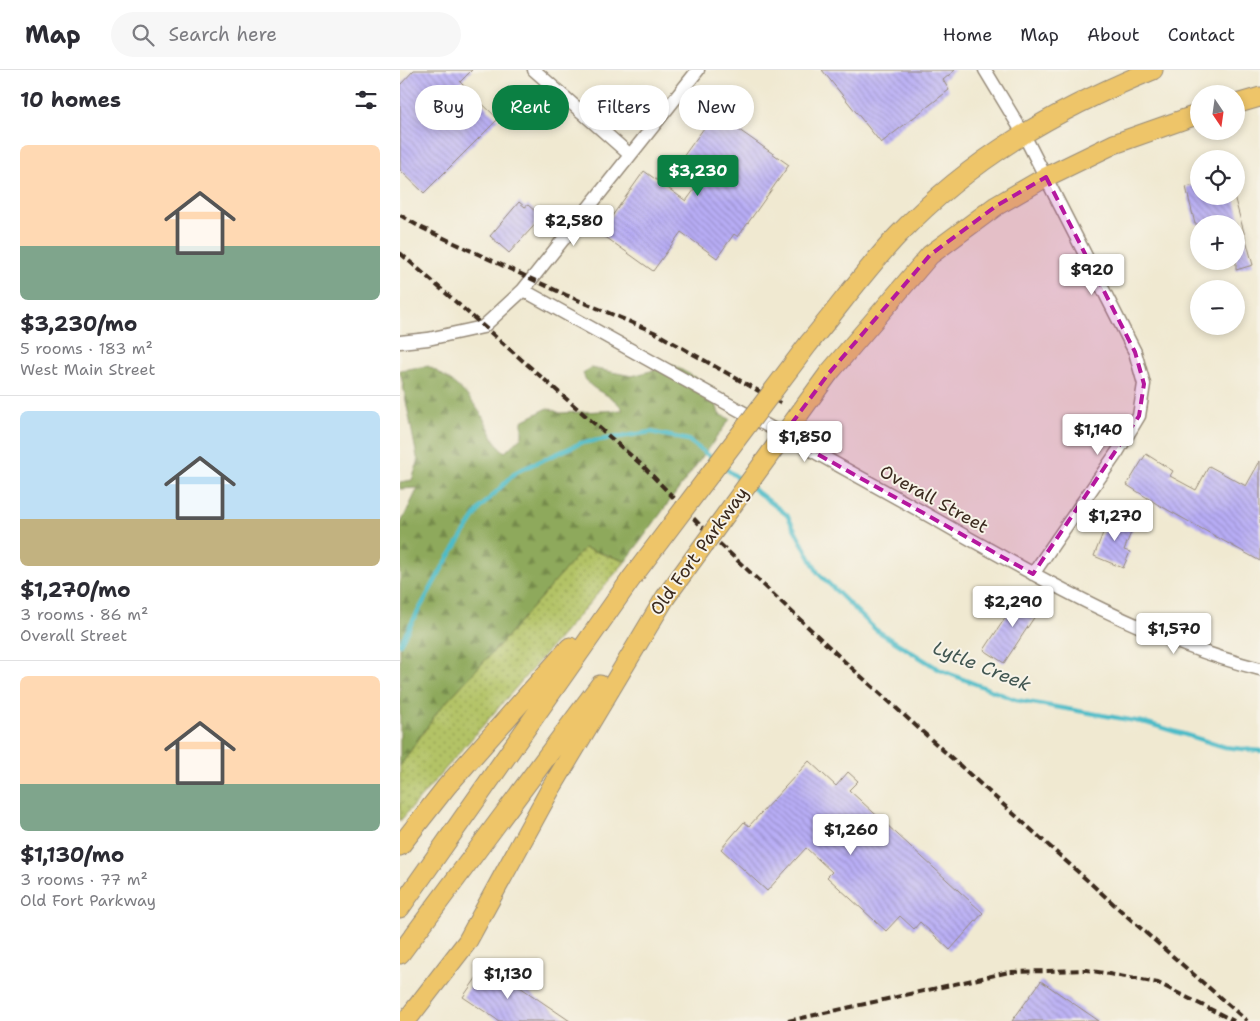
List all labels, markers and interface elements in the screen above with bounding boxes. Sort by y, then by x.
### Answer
search box [111,12,461,57]
text: Map [25,19,81,51]
icon: search [129,21,157,49]
text: Search here [169,22,277,47]
text: Home [943,23,992,47]
text: Map [1020,23,1059,47]
text: About [1087,23,1140,47]
text: Contact [1168,23,1235,47]
chip: Buy [415,85,482,130]
chip: Rent [492,85,569,130]
chip: Filters [579,85,669,130]
chip: New [679,85,754,130]
north arrow [1190,85,1245,140]
map controls [1190,85,1245,335]
text: 10 homes [20,86,121,114]
icon: filters [352,86,380,114]
button: locate [1190,150,1245,205]
pin: $3,230 [657,154,739,197]
text: $3,230 [668,160,728,181]
icon: home [155,178,245,268]
pin: $2,580 [533,204,615,247]
text: $2,580 [545,210,603,231]
button: + [1190,215,1245,270]
pin: $920 [1062,254,1122,296]
text: $920 [1070,259,1114,280]
button: − [1190,280,1245,335]
text: $3,230/mo [20,310,137,338]
text: 5 rooms · 183 m² [20,338,153,359]
text: West Main Street [20,359,155,380]
pin: $1,140 [1057,414,1139,456]
text: $1,140 [1073,419,1123,440]
pin: $1,850 [764,420,846,463]
text: $1,850 [778,426,832,447]
icon: home [155,443,245,533]
street label: Overall Street [875,459,993,539]
street label: Old Fort Parkway [644,482,754,620]
pin: $1,270 [1074,500,1156,542]
text: $1,270 [1088,505,1142,526]
text: $1,270/mo [20,576,131,604]
pin: $2,290 [972,586,1054,628]
text: $2,290 [984,591,1042,612]
text: 3 rooms · 86 m² [20,604,148,625]
pin: $1,570 [1133,612,1215,655]
text: $1,570 [1147,618,1201,639]
text: Overall Street [20,625,127,646]
water label: Lytle Creek [929,635,1035,697]
icon: home [155,708,245,798]
pin: $1,260 [810,814,892,856]
text: $1,260 [824,819,878,840]
text: $1,130/mo [20,841,124,869]
text: 3 rooms · 77 m² [20,869,148,890]
text: Old Fort Parkway [20,890,156,911]
pin: $1,130 [467,958,549,1000]
text: $1,130 [483,963,533,984]

